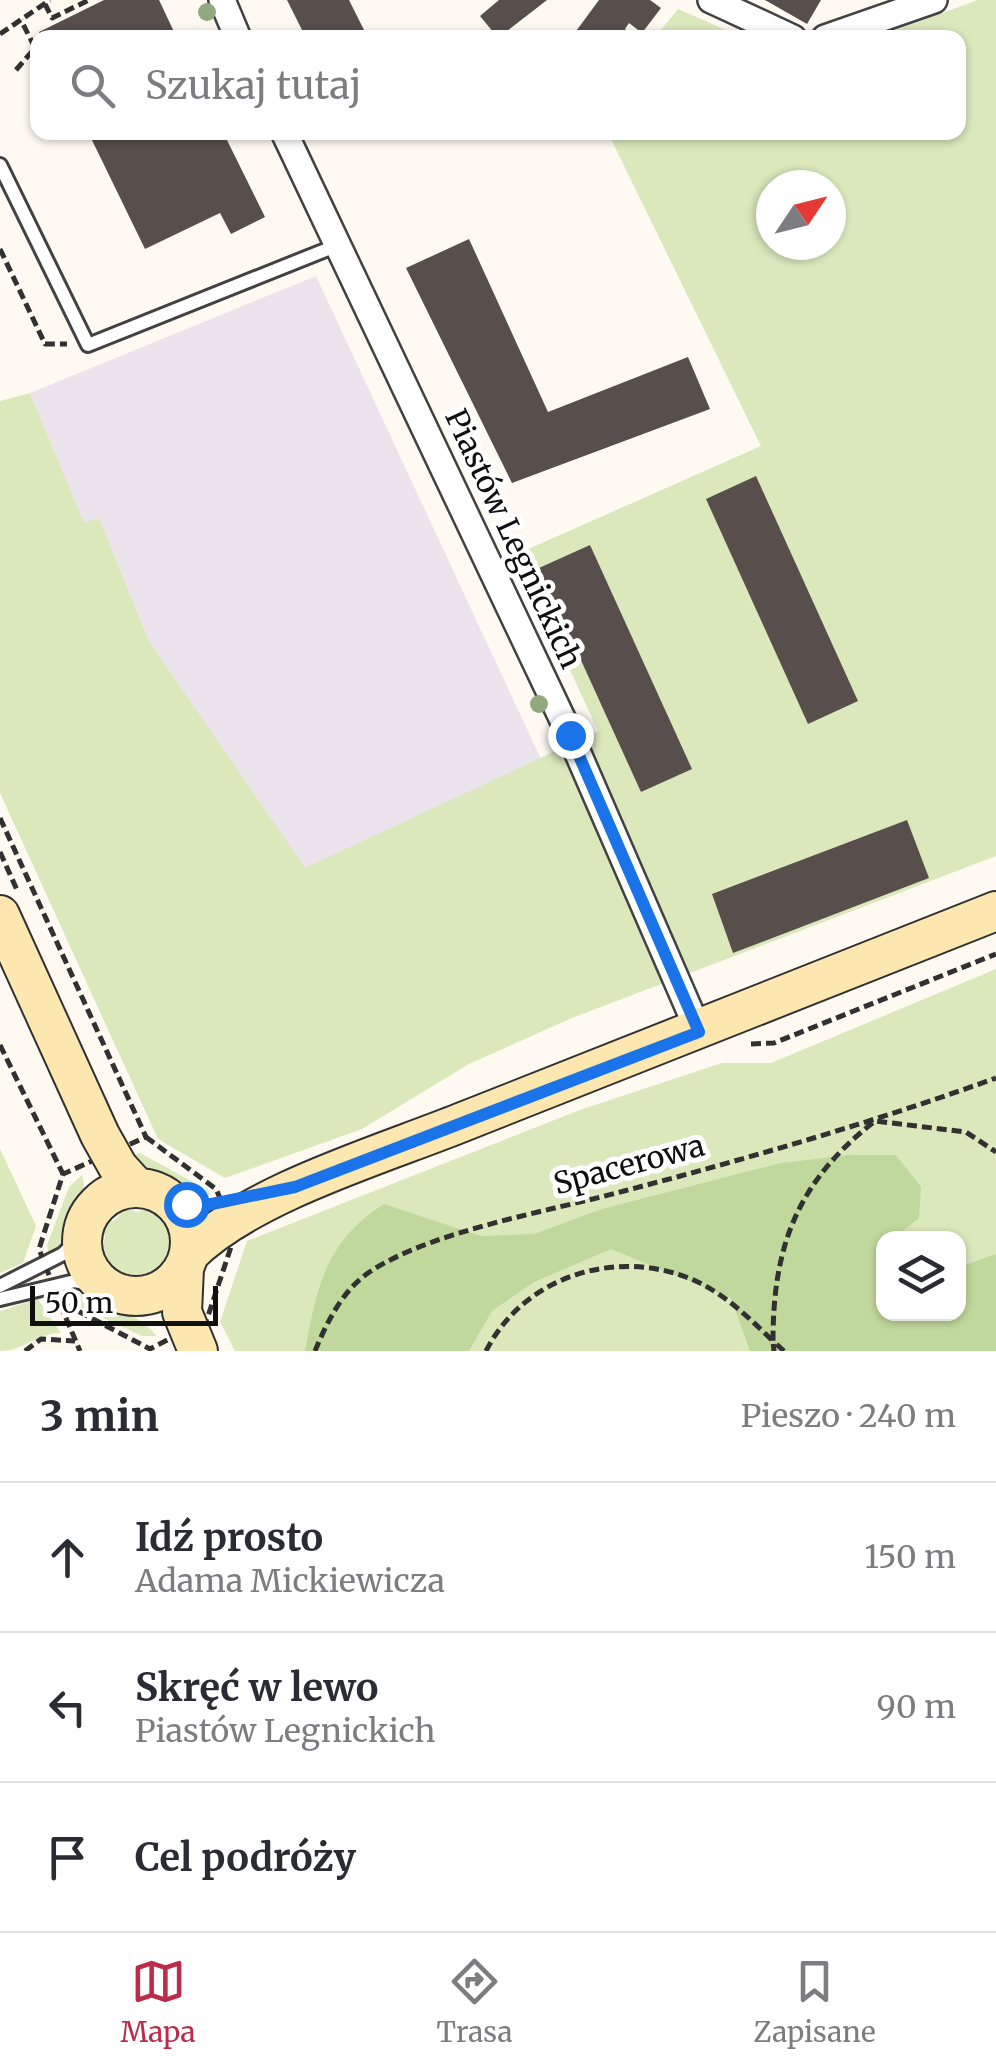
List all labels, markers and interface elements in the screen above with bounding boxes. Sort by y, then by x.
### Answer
search box [30,30,966,140]
icon: search [65,58,120,113]
text: Szukaj tutaj [145,62,361,109]
north arrow [756,170,846,260]
street label: Piastów Legnickich [437,403,591,674]
route end [548,713,594,759]
street label: Spacerowa [549,1126,708,1202]
route start [164,1182,210,1228]
map controls [876,1231,966,1321]
button: layers [876,1231,966,1321]
scale bar [30,1281,218,1326]
text: 50 m [45,1285,113,1321]
text: 3 min [40,1390,159,1442]
text: Pieszo · 240 m [741,1396,956,1436]
text: Idź prosto [135,1514,323,1561]
icon: ahead [40,1530,95,1585]
text: 150 m [864,1537,956,1577]
text: Adama Mickiewicza [135,1561,445,1601]
text: Skręć w lewo [135,1664,379,1711]
icon: left [40,1680,95,1735]
text: 90 m [877,1687,956,1727]
text: Piastów Legnickich [135,1711,435,1751]
icon: arrive [40,1830,95,1885]
text: Cel podróży [135,1834,356,1881]
tab: Mapa [121,1954,196,2050]
tab: Trasa [437,1954,513,2050]
tab: Zapisane [754,1954,875,2050]

